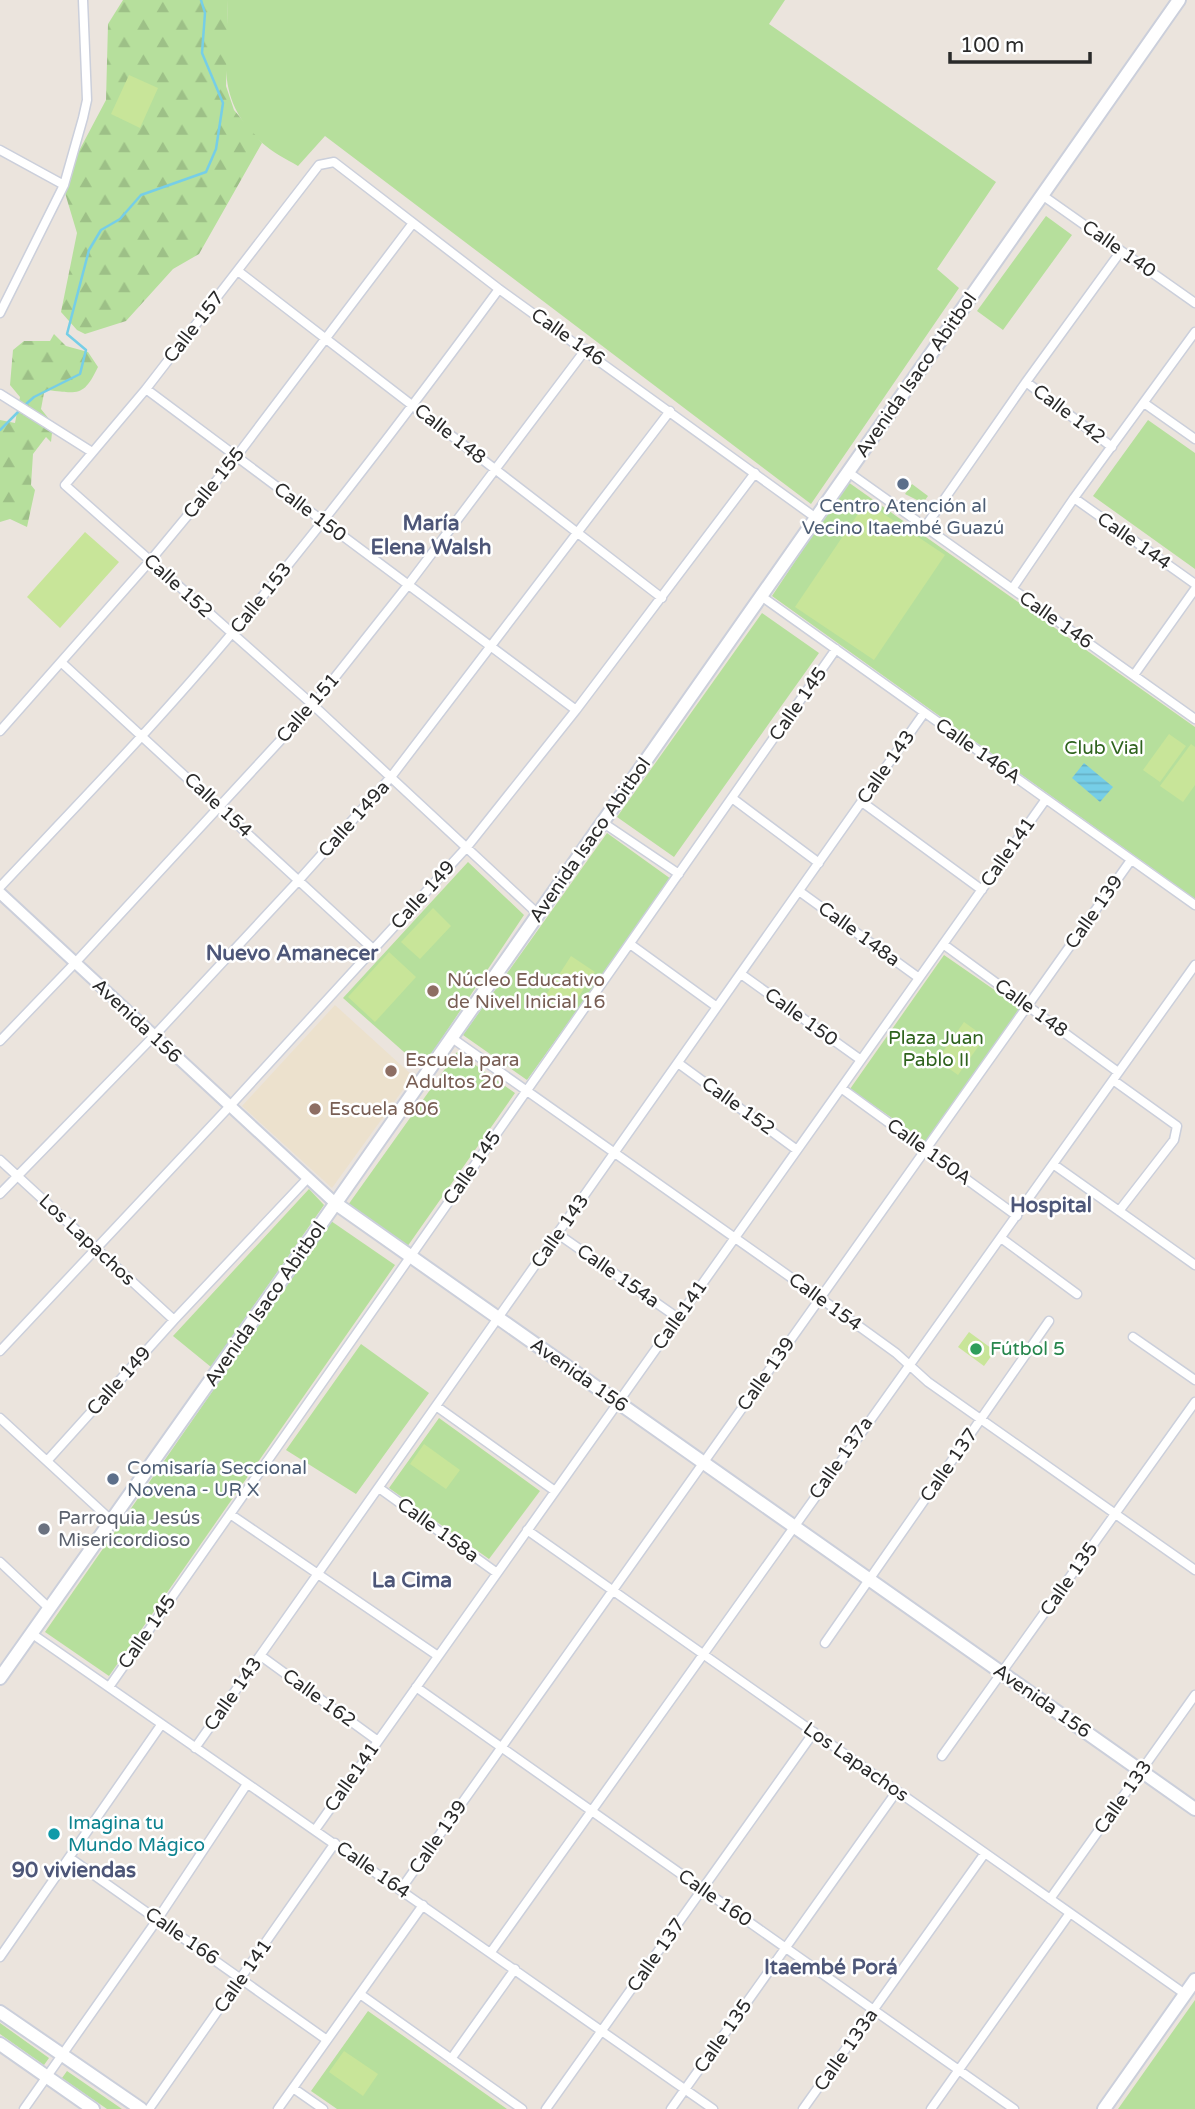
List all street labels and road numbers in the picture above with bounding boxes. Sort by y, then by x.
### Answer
street label: Calle 140 [1078,216,1160,282]
street label: Calle 157 [159,287,229,367]
street label: Avenida Isaco Abitbol [851,288,981,462]
street label: Calle 146 [527,304,609,370]
street label: Calle 142 [1029,380,1109,448]
street label: Calle 148 [410,399,490,469]
street label: Calle 155 [179,443,249,523]
street label: Calle 150 [270,478,351,546]
street label: Calle 144 [1093,508,1175,574]
street label: Calle 152 [139,549,217,623]
street label: Calle 153 [226,558,296,638]
street label: Calle 146 [1015,587,1097,653]
street label: Calle 145 [765,663,831,745]
street label: Calle 151 [272,669,344,747]
street label: Calle 146A [931,714,1025,788]
street label: Calle 143 [853,726,919,808]
street label: Avenida Isaco Abitbol [525,753,655,927]
street label: Calle 154 [179,768,257,842]
street label: Calle 149a [314,776,394,862]
street label: Calle141 [976,813,1040,891]
street label: Calle 149 [386,856,460,934]
street label: Calle 139 [1061,871,1127,953]
street label: Calle 148a [814,897,904,971]
street label: Avenida 156 [88,974,186,1068]
street label: Calle 148 [990,974,1072,1042]
street label: Calle 150 [760,983,842,1051]
street label: Calle 152 [697,1072,779,1140]
street label: Calle 150A [882,1114,976,1190]
street label: Calle 145 [439,1127,505,1209]
street label: Los Lapachos [34,1190,140,1290]
street label: Calle 143 [527,1190,593,1272]
street label: Avenida Isaco Abitbol [200,1217,330,1391]
street label: Calle 154a [573,1240,663,1312]
street label: Calle 154 [784,1268,866,1336]
street label: Calle141 [648,1276,712,1354]
street label: Avenida 156 [526,1333,632,1417]
street label: Calle 139 [733,1333,799,1415]
street label: Calle 149 [82,1342,156,1420]
street label: Calle 137a [805,1413,877,1503]
street label: Calle 137 [916,1424,982,1506]
street label: Calle 158a [393,1493,483,1567]
street label: Calle 135 [1036,1538,1102,1620]
street label: Calle 145 [114,1591,180,1673]
street label: Calle 143 [200,1653,266,1735]
street label: Avenida 156 [989,1659,1095,1743]
street label: Calle 162 [278,1664,360,1732]
street label: Los Lapachos [799,1718,913,1806]
street label: Calle141 [320,1738,384,1816]
street label: Calle 133 [1090,1756,1156,1838]
street label: Calle 139 [405,1796,471,1878]
street label: Calle 164 [332,1837,414,1903]
street label: Calle 160 [674,1865,756,1931]
street label: Calle 166 [141,1903,223,1969]
street label: Calle 137 [623,1914,689,1996]
street label: Calle 141 [210,1935,276,2017]
street label: Calle 135 [690,1995,756,2077]
street label: Calle 133a [810,2005,882,2095]

